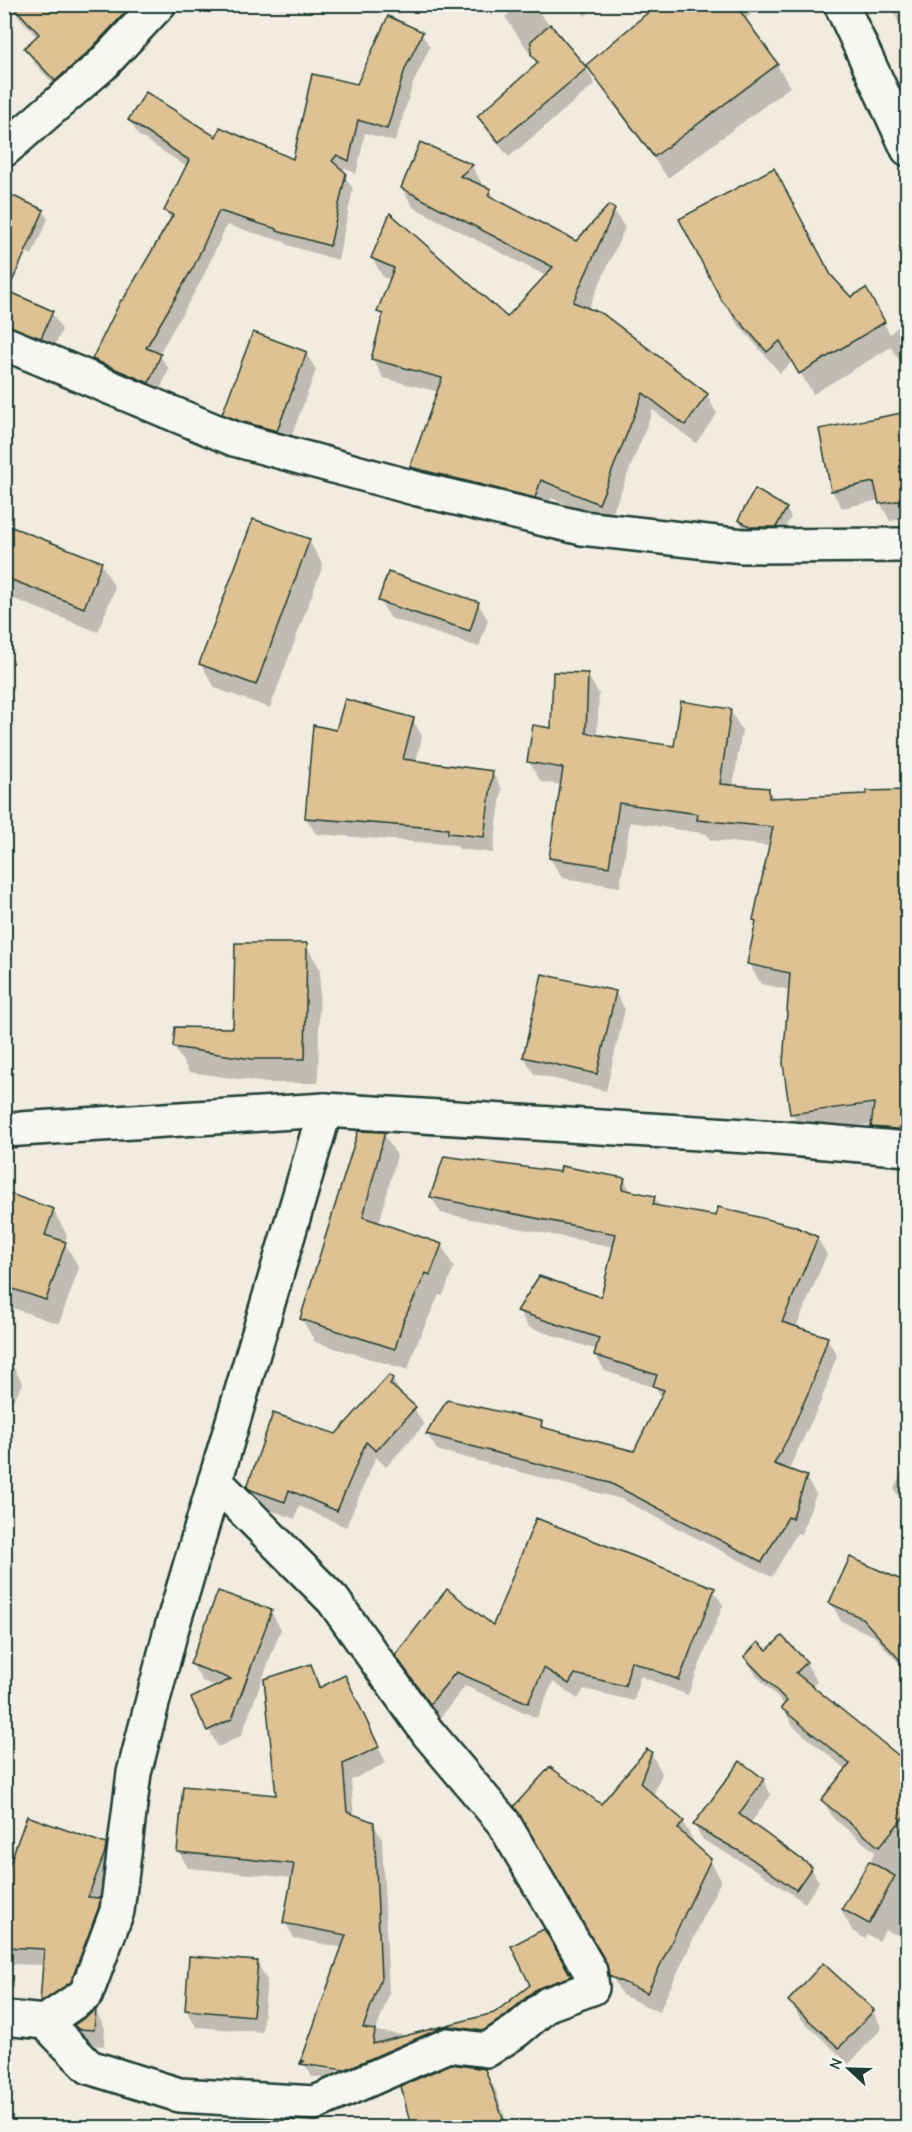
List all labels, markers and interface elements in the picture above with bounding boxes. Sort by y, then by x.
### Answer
north arrow [819,2039,879,2099]
text: N [826,2056,846,2072]

